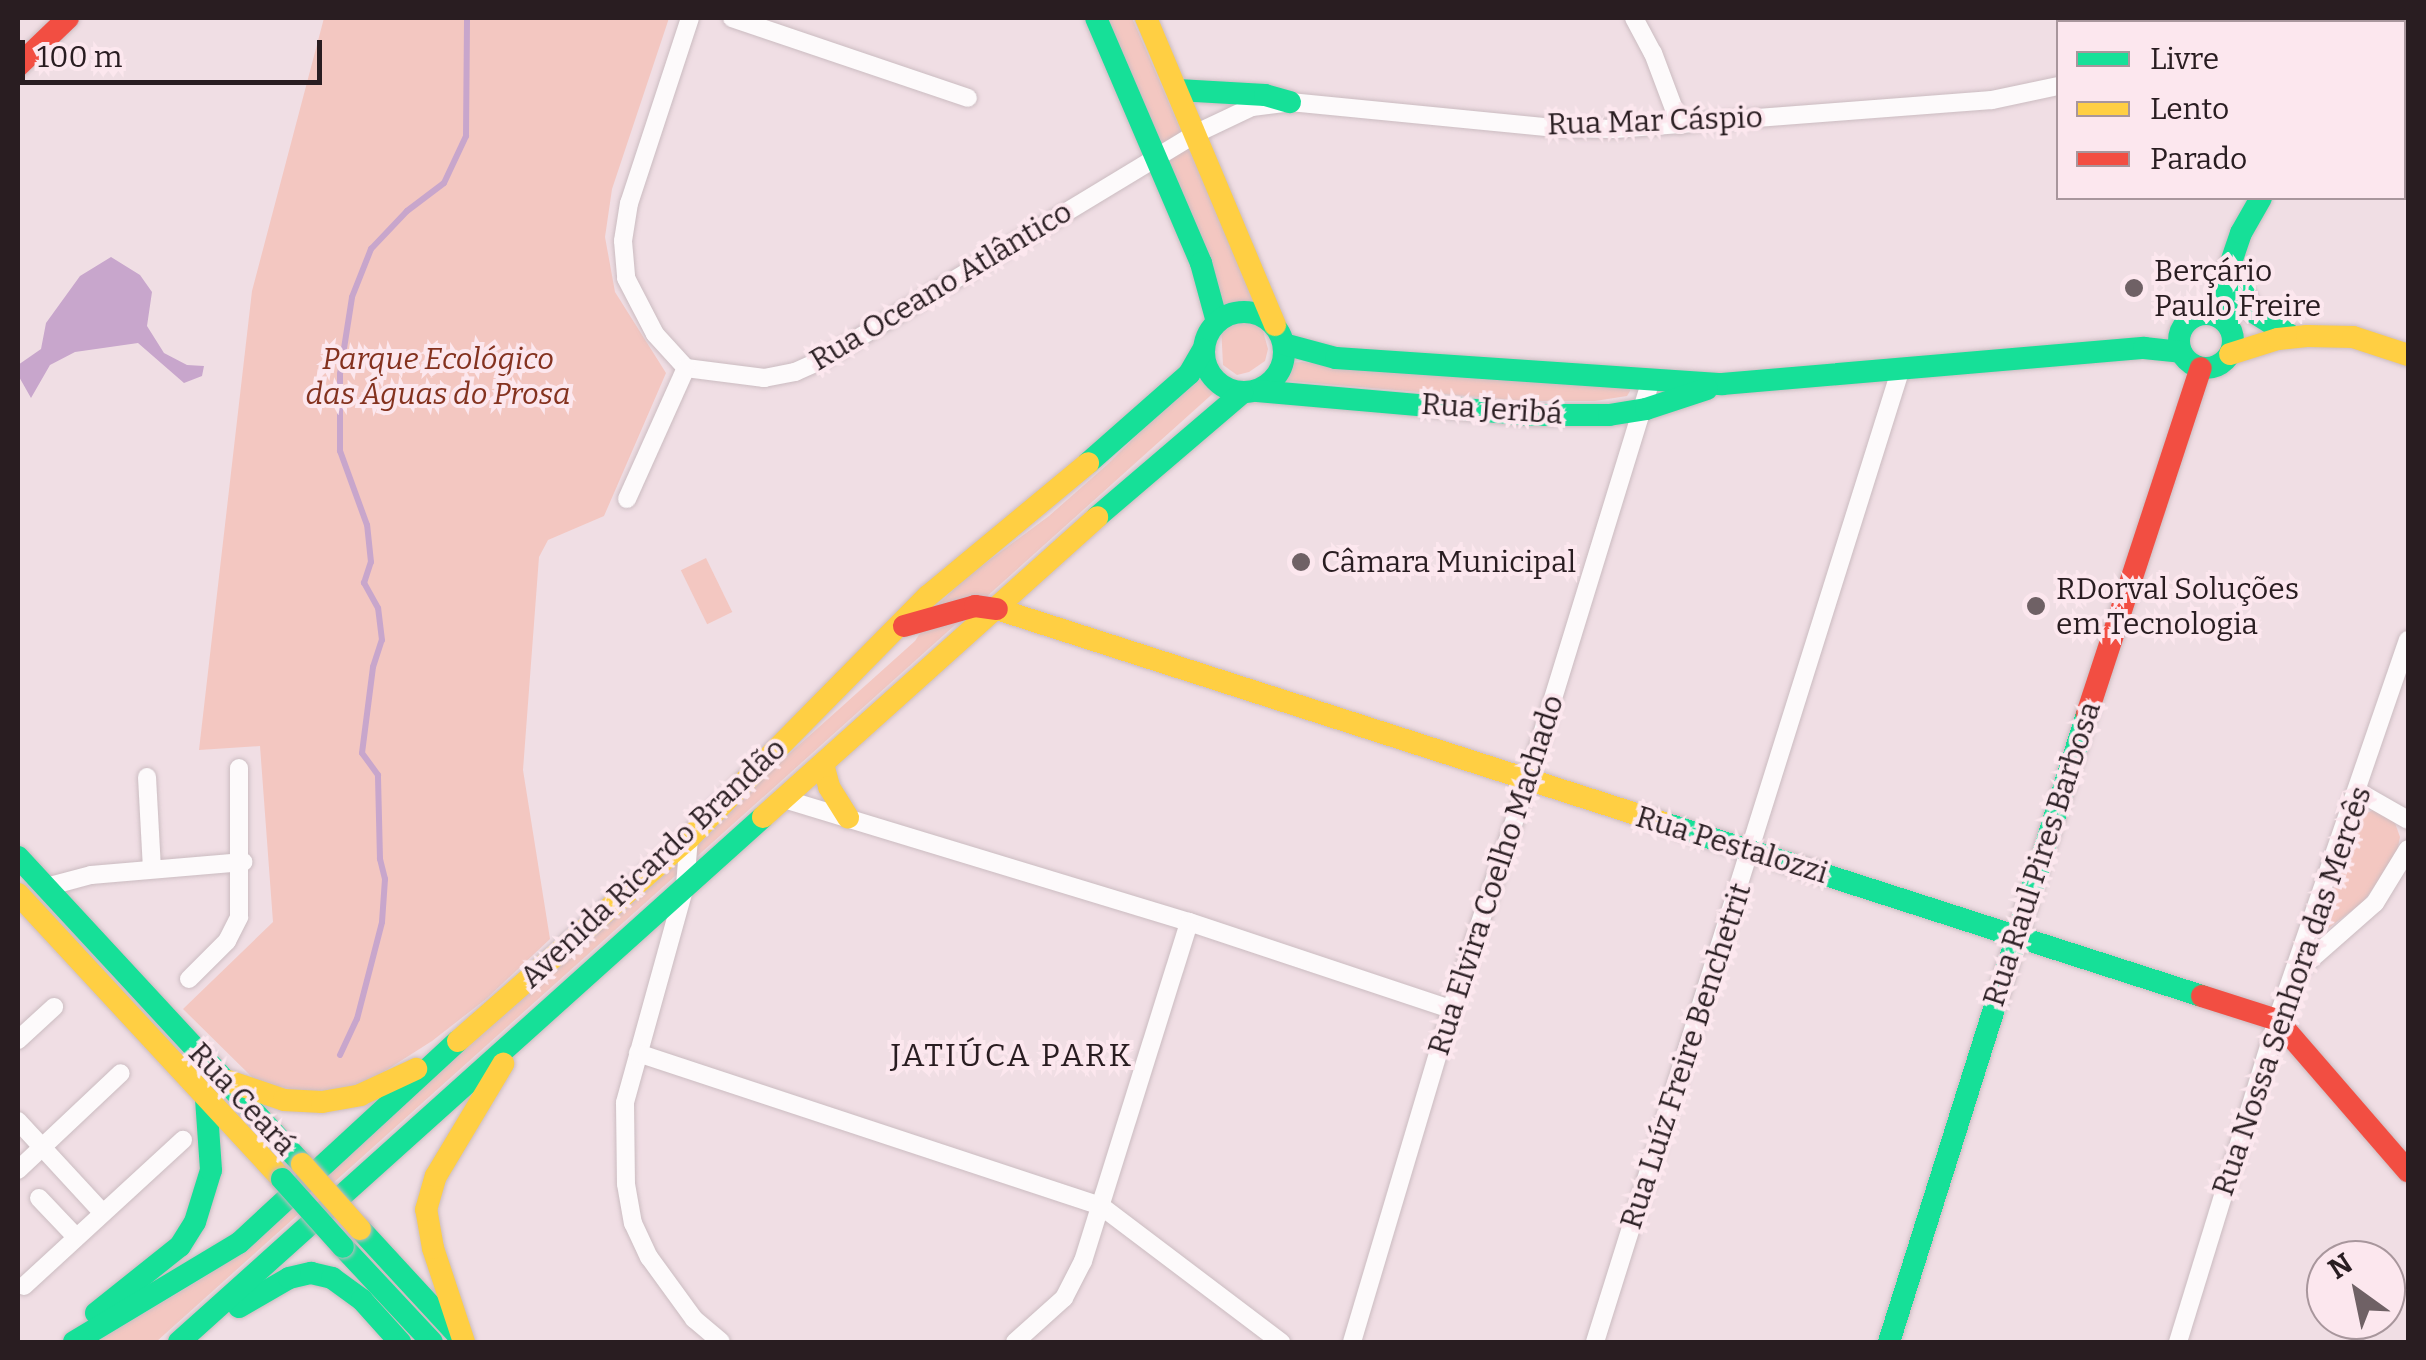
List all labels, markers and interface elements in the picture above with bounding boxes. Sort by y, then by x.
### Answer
scale bar [25,20,328,82]
legend [2056,20,2406,200]
text: 100 m [37,39,122,75]
text: Livre [2150,41,2219,77]
text: Lento [2150,91,2229,127]
street label: Rua Mar Cáspio [1547,99,1763,143]
text: Parado [2150,141,2247,177]
street label: Rua Oceano Atlântico [804,194,1078,378]
place label: Berçário Paulo Freire [2154,253,2321,324]
marker: Berçário Paulo Freire [2123,277,2145,299]
park label: Parque Ecológico das Águas do Prosa [306,341,570,412]
street label: Rua Jeribá [1420,386,1564,432]
place label: Câmara Municipal [1321,544,1576,580]
marker: Câmara Municipal [1290,551,1312,573]
place label: RDorval Soluções em Tecnologia [2056,571,2299,642]
marker: RDorval Soluções em Tecnologia [2025,595,2047,617]
street label: Rua Elvira Coelho Machado [1421,690,1571,1060]
street label: Rua Raul Pires Barbosa [1976,697,2108,1011]
street label: Avenida Ricardo Brandão [513,731,793,995]
street label: Rua Nossa Senhora das Mercês [2205,782,2379,1200]
street label: Rua Pestalozzi [1632,799,1832,891]
street label: Rua Luíz Freire Benchetrit [1613,879,1759,1233]
street label: Rua Ceará [181,1035,303,1163]
district label: JATIÚCA PARK [890,1036,1134,1074]
north arrow [2306,1240,2406,1340]
text: N [2322,1246,2359,1286]

